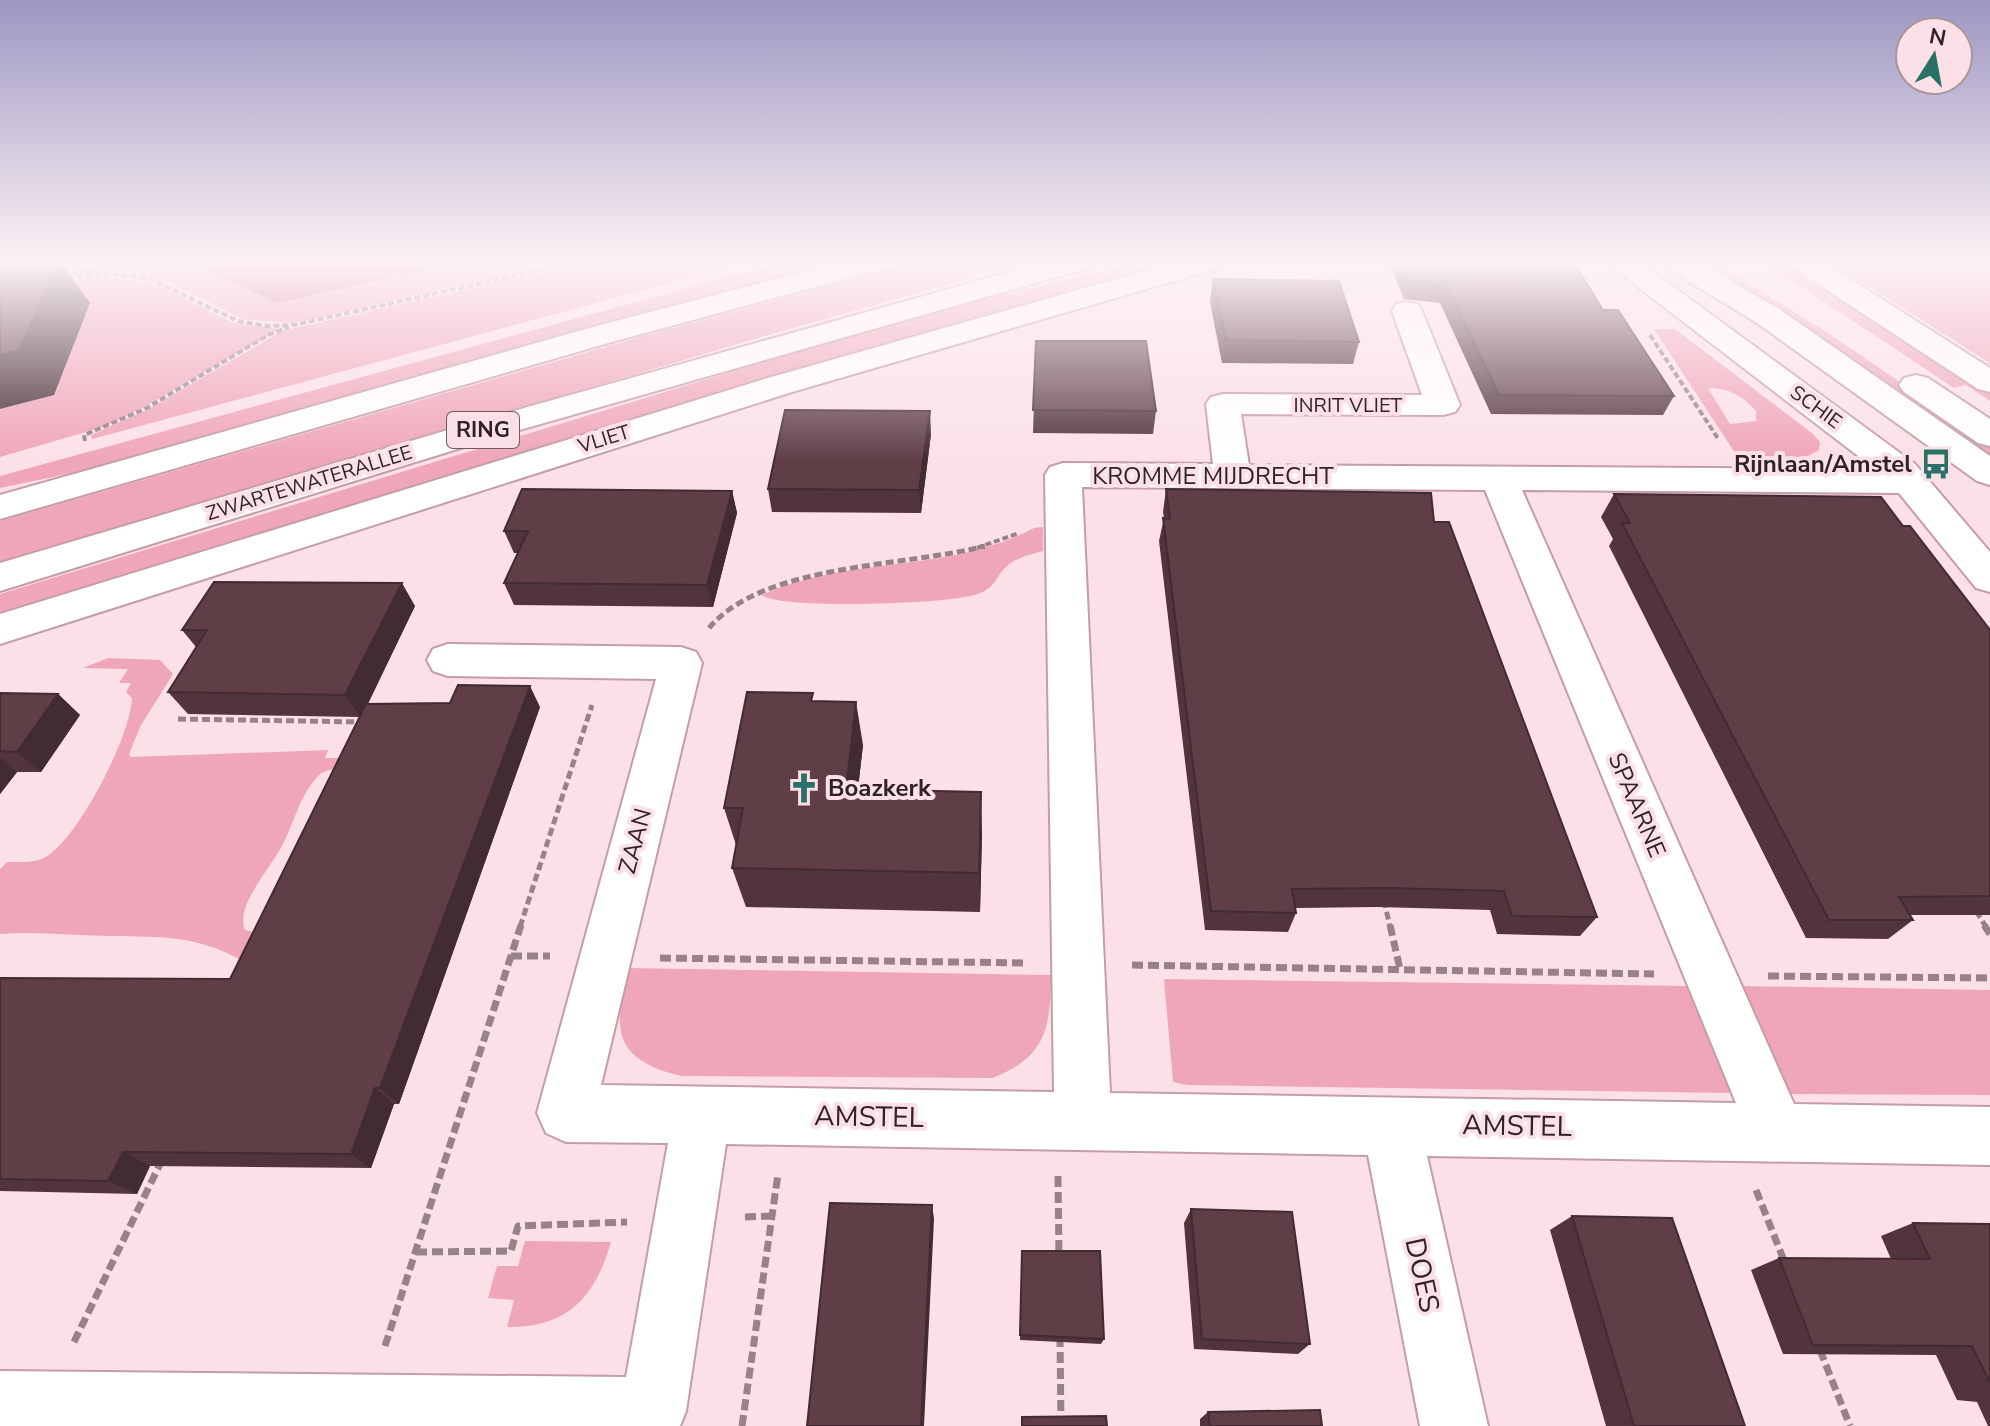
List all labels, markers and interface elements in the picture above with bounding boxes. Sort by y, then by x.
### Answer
north arrow [1894,16,1974,96]
text: N [1927,21,1949,54]
street label: SCHIE [1785,379,1847,435]
street label: INRIT VLIET [1294,392,1402,419]
road number: RING [447,412,519,448]
street label: VLIET [574,418,633,460]
street label: ZWARTEWATERALLEE [203,439,415,527]
bus stop icon: Rijnlaan/Amstel [1919,447,1953,481]
place label: Rijnlaan/Amstel [1734,448,1912,480]
street label: KROMME MIJDRECHT [1092,460,1334,492]
street label: SPAARNE [1601,748,1673,862]
church icon: Boazkerk [787,771,821,805]
place label: Boazkerk [828,772,932,804]
street label: ZAAN [611,805,659,877]
street label: AMSTEL [814,1097,924,1137]
street label: AMSTEL [1462,1106,1572,1146]
street label: DOES [1396,1234,1448,1316]

